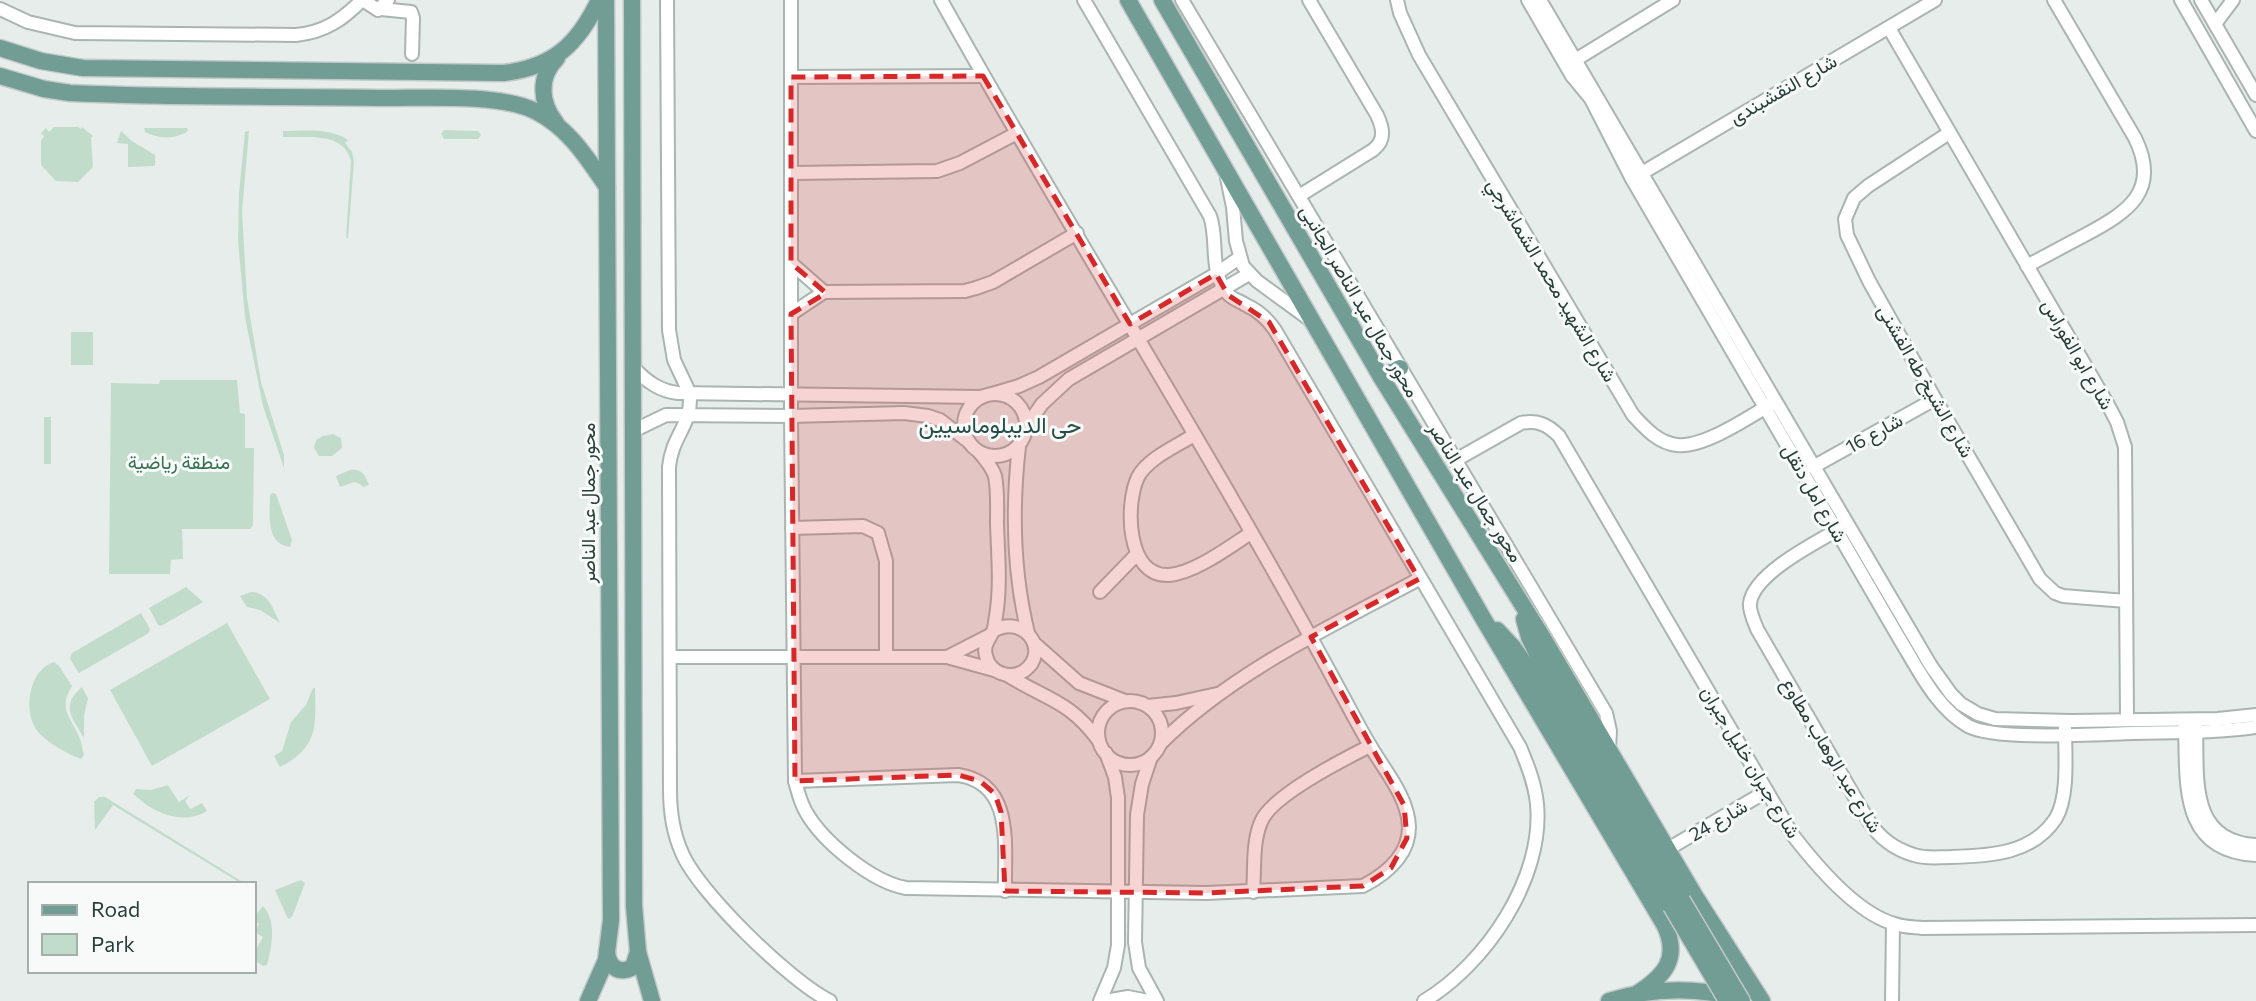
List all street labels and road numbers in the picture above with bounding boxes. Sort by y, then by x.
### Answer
street label: شارع النقشبندى [1725,49,1842,130]
street label: شارع الشهيد محمد الشماشرجي [1478,174,1622,388]
street label: محور جمال عبد الناصر الجانبى [1295,200,1425,402]
street label: شارع ابو الفوراس [2036,294,2119,414]
street label: شارع الشيخ طه الفشنى [1871,300,1979,463]
street label: شارع 16 [1841,408,1907,459]
street label: محور جمال عبد الناصر [1423,417,1529,567]
street label: محور جمال عبد الناصر [576,423,600,584]
street label: شارع امل دنقل [1776,440,1853,547]
street label: شارع عبد الوهاب مطاوع [1775,673,1888,838]
street label: شارع جبران خليل جبران [1695,681,1806,843]
street label: شارع 24 [1685,794,1752,847]

